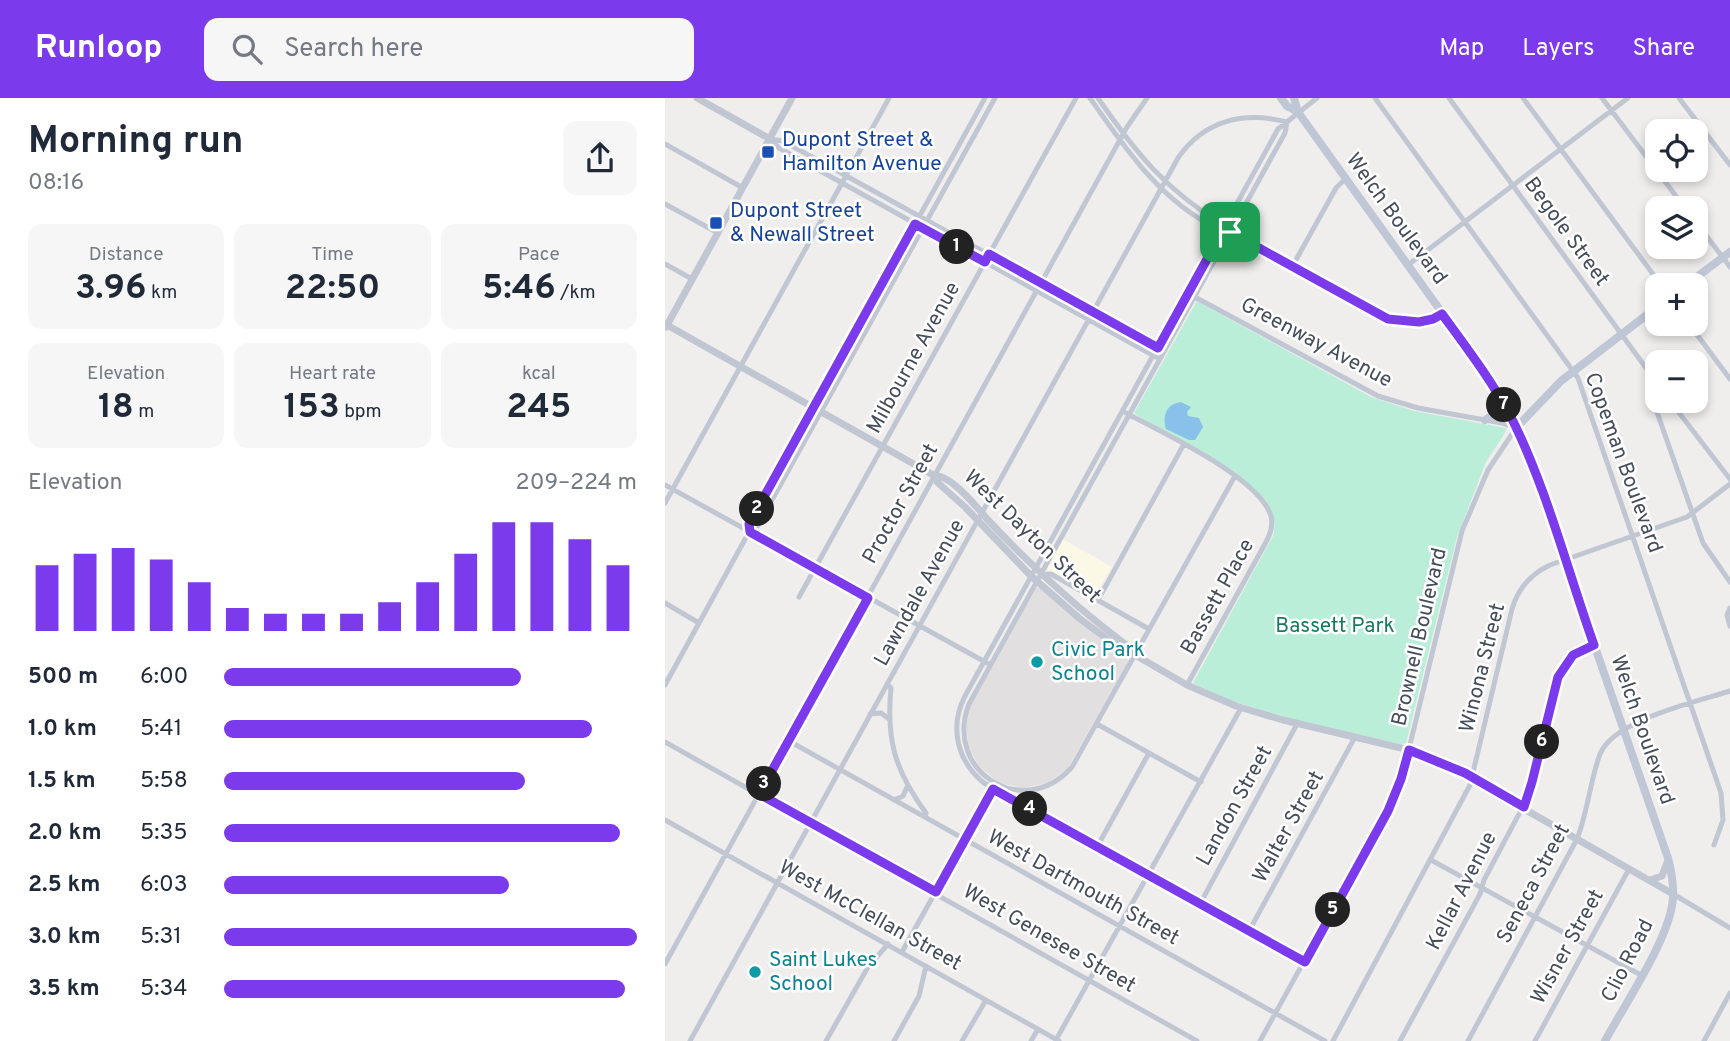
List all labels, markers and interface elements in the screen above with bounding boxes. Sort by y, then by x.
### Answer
search box [204,18,694,81]
text: Runloop [35,28,162,70]
icon: search [228,30,266,68]
text: Search here [284,33,423,66]
text: Map [1439,34,1484,64]
text: Layers [1522,34,1594,64]
text: Share [1632,34,1695,64]
text: Morning run [28,118,244,167]
map controls [1645,119,1708,413]
button: locate [1645,119,1708,182]
button: share [563,121,637,195]
place label: Dupont Street & Hamilton Avenue [782,127,941,178]
marker: Dupont Street & Hamilton Avenue [760,144,776,160]
street label: Welch Boulevard [1339,148,1453,290]
text: 08:16 [28,169,84,198]
street label: Begole Street [1517,172,1615,292]
button: layers [1645,196,1708,259]
place label: Dupont Street & Newall Street [730,198,875,249]
pin [1200,202,1260,262]
icon: arrive [1211,213,1249,251]
marker: Dupont Street & Newall Street [708,215,724,231]
pin: 1 [939,230,975,264]
text: 1 [953,234,960,258]
text: Distance [89,243,163,267]
text: Time [311,243,354,267]
text: Pace [518,243,560,267]
text: 3.96 [75,267,147,311]
text: 22:50 [285,267,380,311]
text: 5:46 [482,267,556,311]
button: + [1645,273,1708,336]
street label: Milbourne Avenue [861,277,967,439]
text: km [147,281,177,305]
text: /km [556,281,596,305]
street label: Greenway Avenue [1235,292,1397,394]
button: − [1645,350,1708,413]
text: Elevation [87,362,165,386]
text: Heart rate [289,362,376,386]
text: kcal [522,362,556,386]
street label: Copeman Boulevard [1578,369,1668,557]
text: 18 [98,386,134,430]
text: 153 [283,386,340,430]
text: 245 [506,386,571,430]
pin: 7 [1487,388,1521,422]
text: 7 [1498,392,1509,416]
text: m [134,400,154,424]
text: bpm [340,400,382,424]
street label: Proctor Street [857,439,945,569]
street label: West Dayton Street [958,464,1106,610]
text: Elevation [28,469,123,498]
text: 209–224 m [516,469,637,498]
pin: 2 [739,492,775,526]
text: 2 [751,496,762,520]
street label: Lawndale Avenue [869,515,971,671]
street label: Bassett Place [1175,534,1261,660]
street label: Brownell Boulevard [1386,545,1454,729]
street label: Winona Street [1454,600,1512,736]
park label: Bassett Park [1275,613,1395,640]
place label: Civic Park School [1051,637,1145,688]
street label: Welch Boulevard [1604,652,1680,808]
marker: Civic Park School [1029,654,1045,670]
text: 500 m [28,663,98,692]
text: 6:00 [140,663,188,692]
text: 1.0 km [28,715,97,744]
text: 5:41 [140,715,182,744]
pin: 6 [1525,724,1559,760]
text: 6 [1536,729,1547,753]
street label: Landon Street [1191,741,1279,871]
pin: 3 [747,766,781,802]
street label: Walter Street [1247,766,1331,888]
text: 1.5 km [28,767,96,796]
text: 5:58 [140,767,188,796]
text: 3 [758,771,769,795]
pin: 4 [1013,792,1047,826]
text: 4 [1023,796,1036,820]
text: 2.0 km [28,819,102,848]
text: 5:35 [140,819,188,848]
street label: Seneca Street [1491,820,1577,948]
street label: West Dartmouth Street [982,824,1184,952]
street label: Kellar Avenue [1421,827,1503,955]
street label: West McClellan Street [774,854,966,978]
text: 2.5 km [28,871,101,900]
text: 6:03 [140,871,188,900]
street label: West Genesee Street [958,878,1140,1000]
street label: Wisner Street [1525,885,1611,1009]
pin: 5 [1315,892,1351,928]
text: 5 [1327,897,1338,921]
street label: Clio Road [1596,915,1660,1007]
text: 3.0 km [28,923,101,952]
text: 5:31 [140,923,182,952]
place label: Saint Lukes School [769,947,877,998]
marker: Saint Lukes School [747,964,763,980]
text: 3.5 km [28,975,100,1004]
text: 5:34 [140,975,188,1004]

